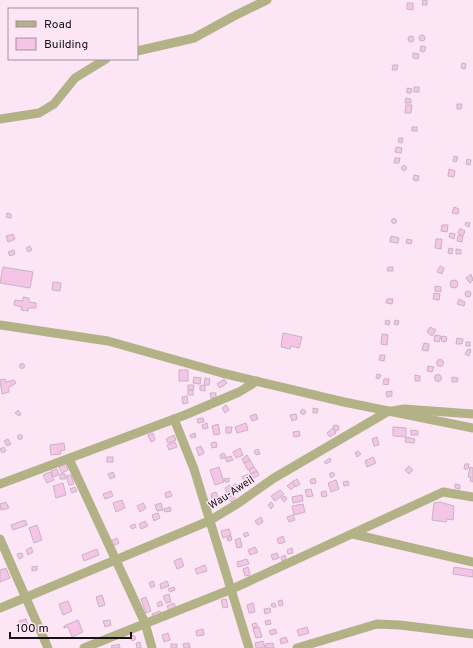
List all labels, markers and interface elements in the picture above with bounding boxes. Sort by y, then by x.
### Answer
legend [8,8,138,60]
text: Road [44,17,72,33]
text: Building [44,37,88,53]
street label: Wau-Aweil [206,473,257,513]
scale bar [10,614,131,640]
text: 100 m [16,621,49,637]

